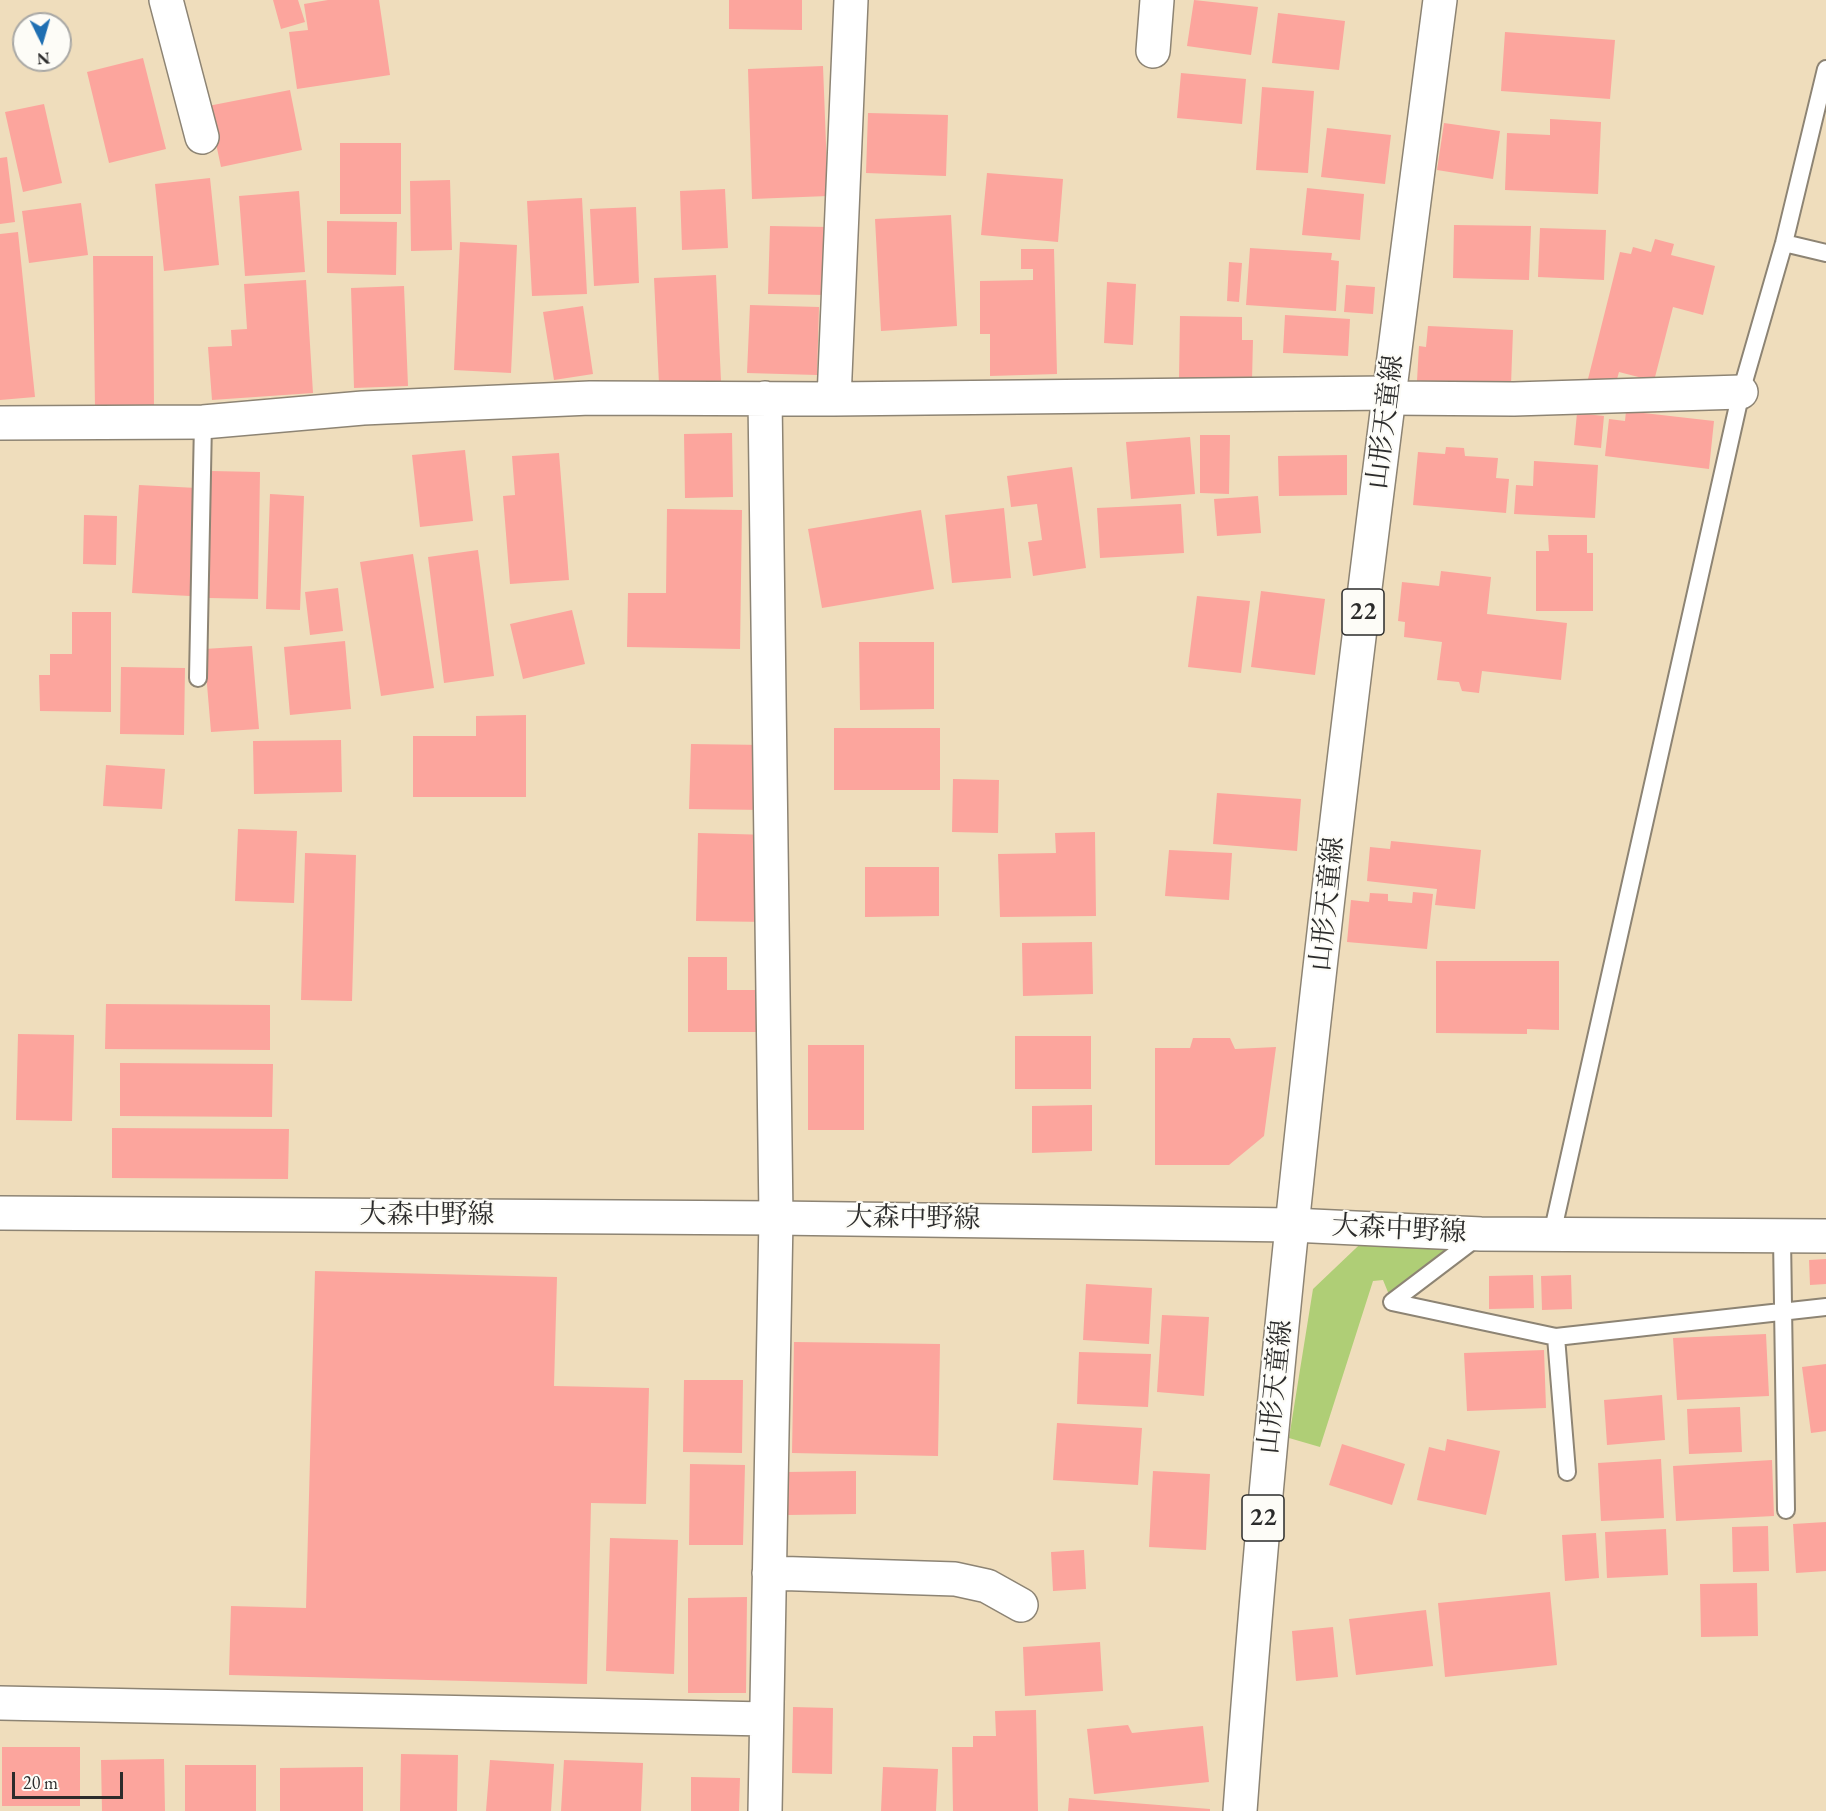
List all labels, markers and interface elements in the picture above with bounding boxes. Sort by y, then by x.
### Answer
north arrow [12,12,72,72]
text: N [36,47,51,69]
street label: 山形天童線 [1362,353,1410,491]
road number: 22 [1342,589,1384,635]
street label: 山形天童線 [1305,835,1351,973]
street label: 大森中野線 [360,1200,494,1232]
street label: 大森中野線 [845,1202,981,1236]
street label: 大森中野線 [1331,1210,1467,1250]
street label: 山形天童線 [1253,1318,1299,1456]
road number: 22 [1242,1495,1284,1541]
scale bar [15,1760,126,1798]
text: 20 m [23,1771,58,1794]

